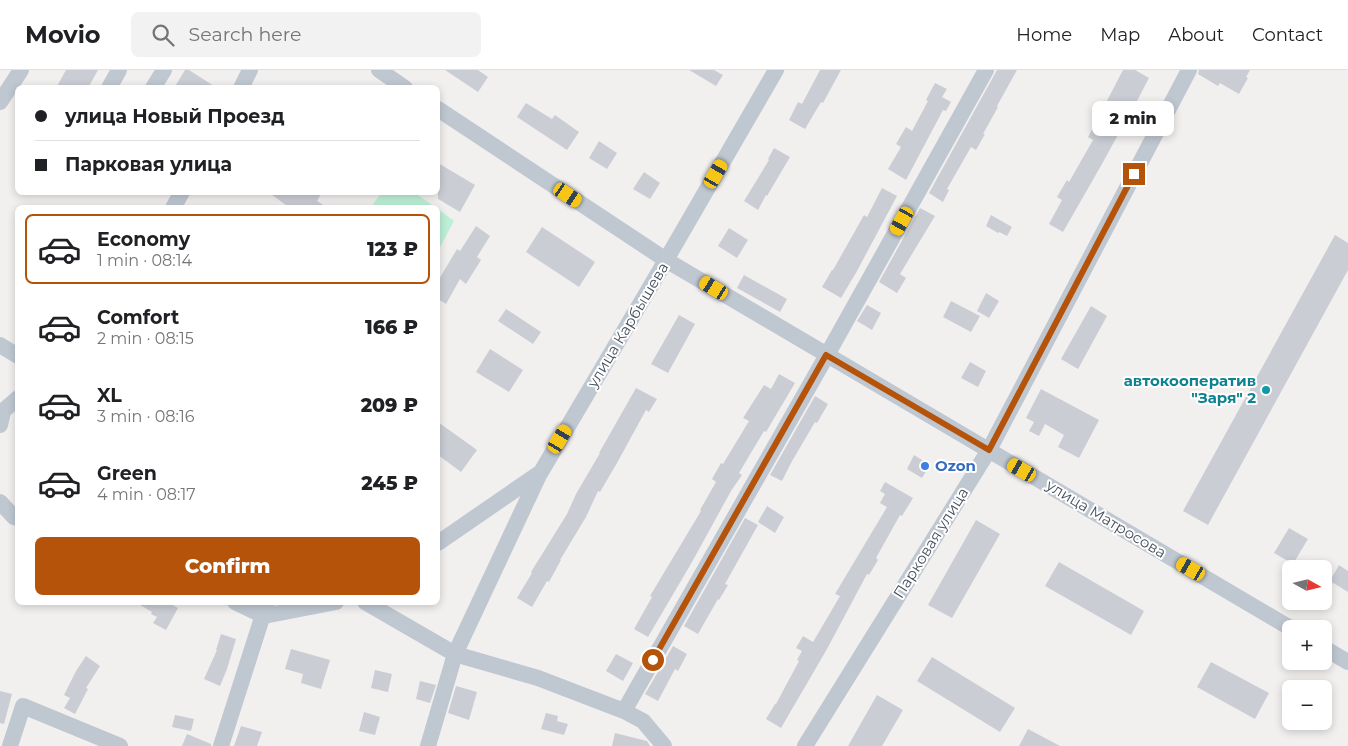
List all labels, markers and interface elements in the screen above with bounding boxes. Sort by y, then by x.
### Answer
search box [131,12,481,57]
text: Movio [25,20,101,49]
icon: search [149,21,177,49]
text: Search here [189,23,302,46]
text: Home [1016,24,1072,46]
text: Map [1100,24,1140,46]
text: About [1168,24,1224,46]
text: Contact [1252,24,1323,46]
callout: 2 min [1093,102,1175,136]
text: улица Новый Проезд [65,105,285,128]
text: 2 min [1109,109,1157,128]
text: Парковая улица [65,153,232,176]
car [702,157,729,191]
route end [1123,163,1145,185]
car [551,180,584,210]
car [888,204,915,238]
icon: car [37,227,82,272]
text: Economy [97,228,190,251]
text: 123 ₽ [367,238,418,261]
text: 1 min · 08:14 [97,251,192,270]
street label: улица Карбышева [582,259,672,392]
car [697,274,730,302]
icon: car [37,305,82,350]
text: Comfort [97,306,179,329]
text: 166 ₽ [365,316,418,339]
text: 2 min · 08:15 [97,329,194,348]
place label: автокооператив "Заря" 2 [1124,371,1256,407]
icon: car [37,383,82,428]
text: XL [97,384,122,407]
marker: автокооператив "Заря" 2 [1260,384,1272,396]
text: 209 ₽ [361,394,418,417]
text: 3 min · 08:16 [97,407,194,426]
car [545,422,574,456]
place label: Ozon [935,456,976,475]
car [1005,456,1038,484]
marker: Ozon [919,460,931,472]
icon: car [37,461,82,506]
text: Green [97,462,157,485]
text: 245 ₽ [361,472,418,495]
street label: улица Матросова [1042,475,1170,562]
street label: Парковая улица [889,484,972,602]
text: 4 min · 08:17 [97,485,196,504]
button: Confirm [35,537,420,595]
car [1174,555,1207,583]
north arrow [1282,560,1332,610]
map controls [1282,560,1332,730]
button: + [1282,620,1332,670]
route start [642,649,664,671]
button: − [1282,680,1332,730]

